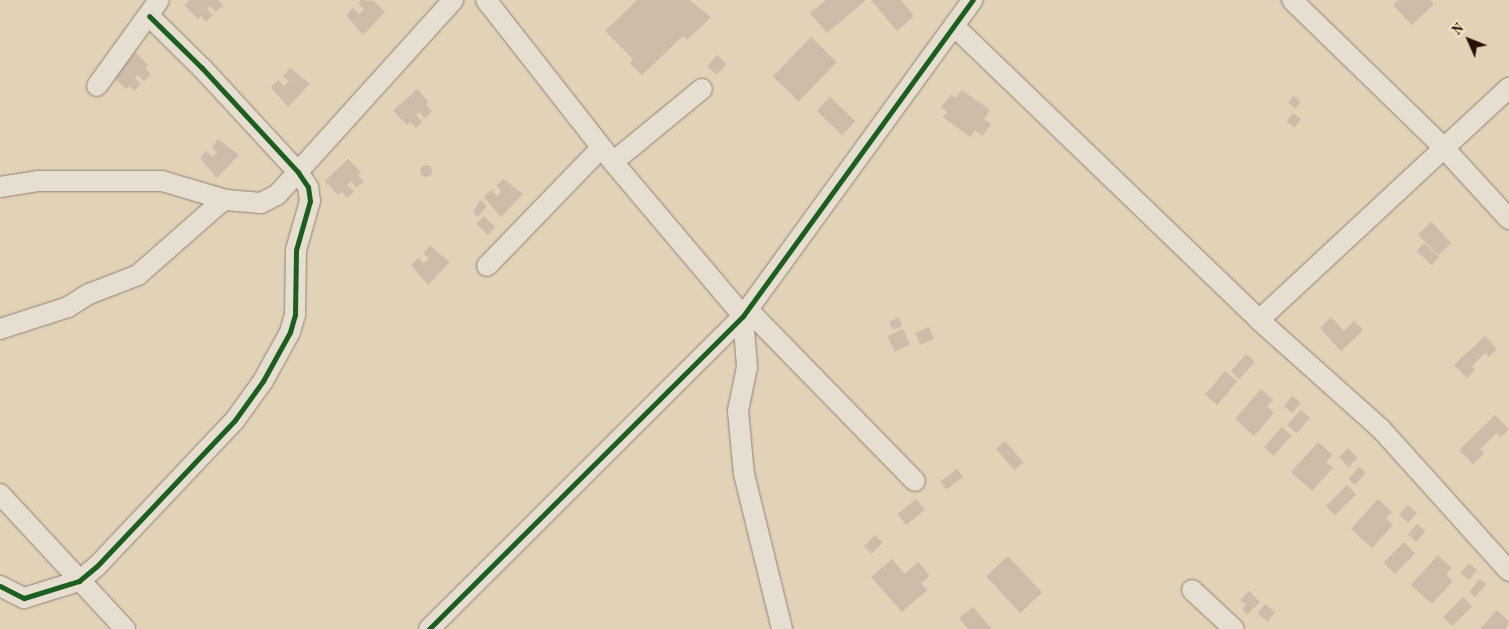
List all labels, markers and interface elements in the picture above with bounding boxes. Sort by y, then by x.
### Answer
north arrow [1444,15,1494,65]
text: N [1449,21,1467,38]

